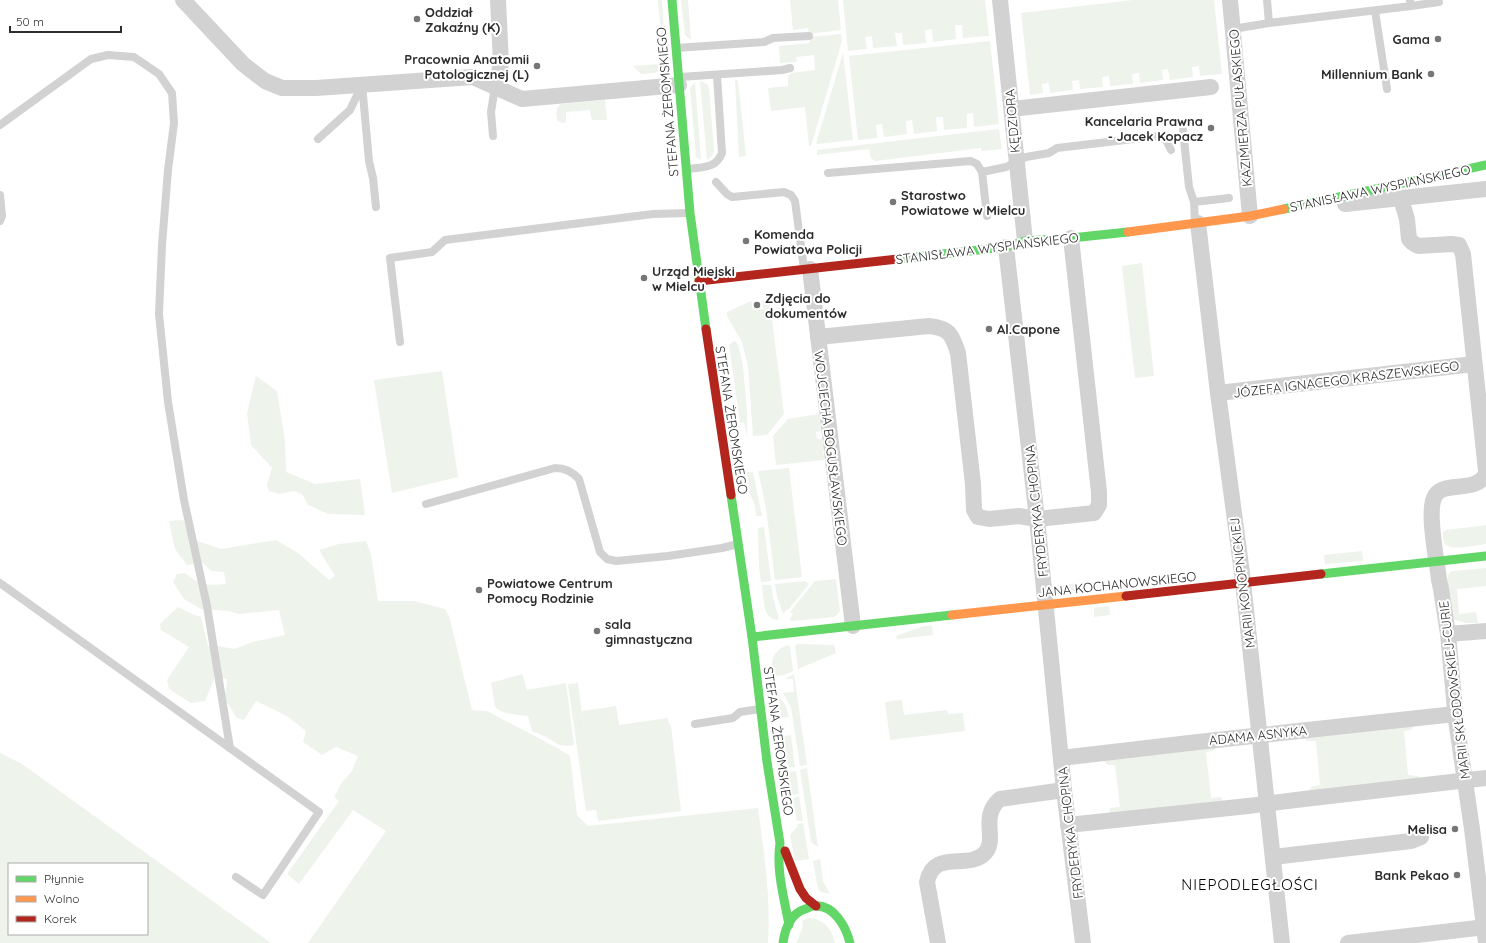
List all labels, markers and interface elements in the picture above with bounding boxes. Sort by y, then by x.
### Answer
place label: Oddział Zakaźny (K) [425,4,500,35]
scale bar [10,8,121,34]
text: 50 m [16,14,44,29]
marker: Oddział Zakaźny (K) [412,14,422,24]
street label: STEFANA ŻEROMSKIEGO [652,27,682,177]
street label: KAZIMIERZA PUŁASKIEGO [1225,29,1255,187]
place label: Gama [1392,31,1430,47]
marker: Gama [1433,34,1443,44]
place label: Pracownia Anatomii Patologicznej (L) [404,51,529,82]
marker: Pracownia Anatomii Patologicznej (L) [532,61,542,71]
place label: Millennium Bank [1321,66,1423,82]
marker: Millennium Bank [1426,69,1436,79]
street label: KĘDZIORA [1001,88,1023,154]
place label: Kancelaria Prawna - Jacek Kopacz [1085,113,1203,144]
marker: Kancelaria Prawna - Jacek Kopacz [1206,123,1216,133]
street label: STANISŁAWA WYSPIAŃSKIEGO [1288,161,1472,215]
place label: Starostwo Powiatowe w Mielcu [901,187,1025,218]
marker: Starostwo Powiatowe w Mielcu [888,197,898,207]
place label: Komenda Powiatowa Policji [754,226,862,257]
street label: STANISŁAWA WYSPIAŃSKIEGO [895,229,1079,267]
marker: Komenda Powiatowa Policji [741,236,751,246]
place label: Urząd Miejski w Mielcu [652,263,735,294]
marker: Urząd Miejski w Mielcu [639,273,649,283]
place label: Zdjęcia do dokumentów [765,290,847,321]
marker: Zdjęcia do dokumentów [752,300,762,310]
place label: Al.Capone [997,321,1060,337]
marker: Al.Capone [984,324,994,334]
street label: STEFANA ŻEROMSKIEGO [712,345,752,495]
street label: WOJCIECHA BOGUSŁAWSKIEGO [811,350,851,546]
street label: JÓZEFA IGNACEGO KRASZEWSKIEGO [1232,357,1460,401]
street label: FRYDERYKA CHOPINA [1021,443,1051,578]
street label: MARII KONOPNICKIEJ [1226,517,1258,649]
street label: JANA KOCHANOWSKIEGO [1037,568,1197,600]
place label: Powiatowe Centrum Pomocy Rodzinie [487,575,613,606]
marker: Powiatowe Centrum Pomocy Rodzinie [474,585,484,595]
street label: MARII SKŁODOWSKIEJ-CURIE [1435,600,1473,780]
place label: sala gimnastyczna [605,616,692,647]
marker: sala gimnastyczna [592,626,602,636]
street label: STEFANA ŻEROMSKIEGO [761,666,797,816]
street label: ADAMA ASNYKA [1208,722,1308,748]
street label: FRYDERYKA CHOPINA [1054,765,1086,900]
place label: Melisa [1408,821,1447,837]
marker: Melisa [1450,824,1460,834]
legend [8,863,148,935]
place label: Bank Pekao [1375,867,1449,883]
marker: Bank Pekao [1452,870,1462,880]
text: Płynnie [44,871,84,886]
district label: NIEPODLEGŁOŚCI [1181,875,1319,894]
text: Wolno [44,891,80,906]
text: Korek [44,911,77,926]

